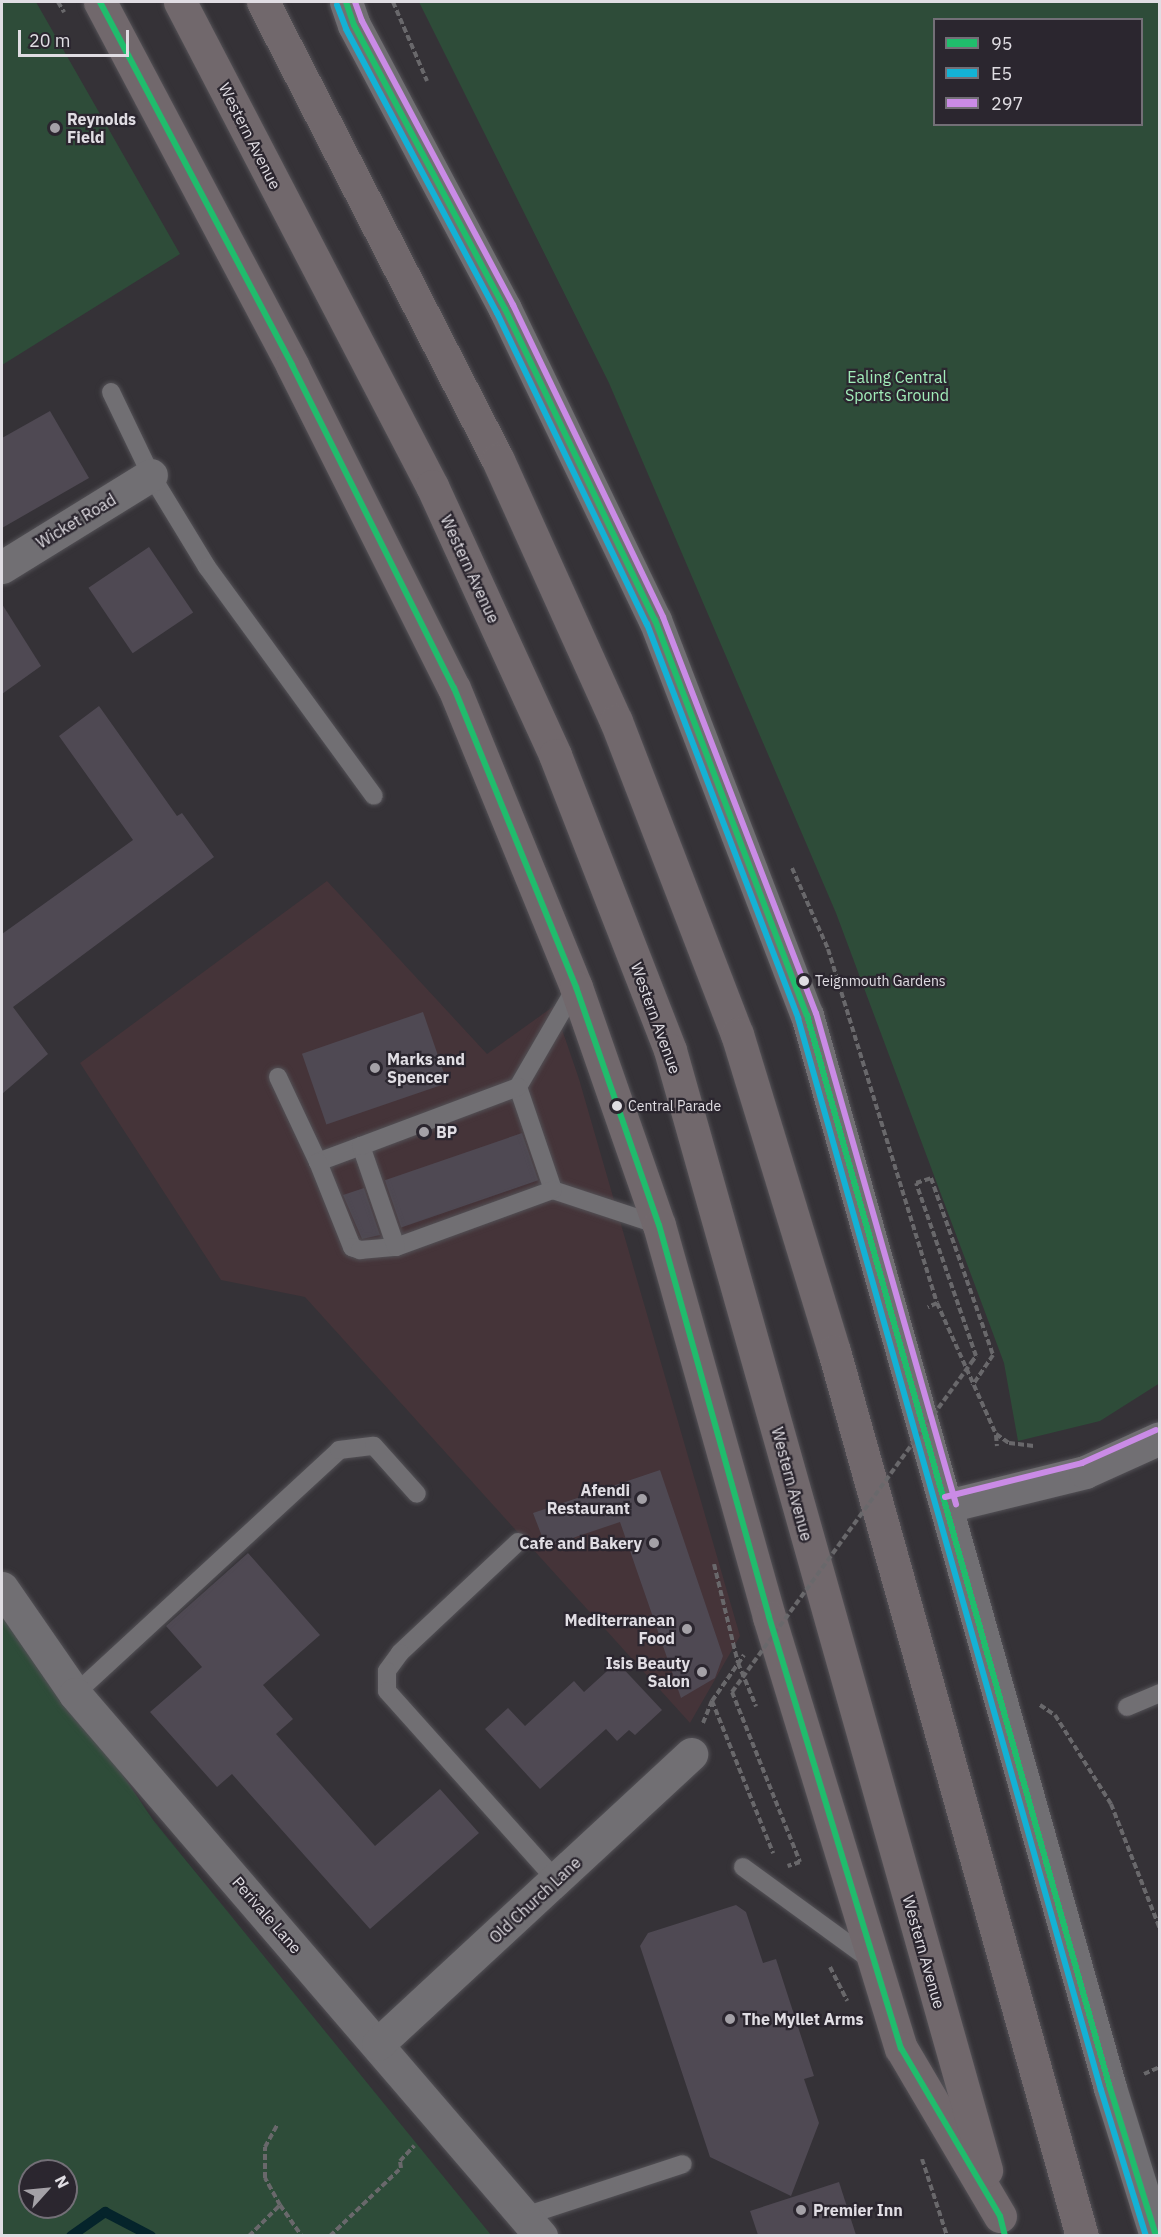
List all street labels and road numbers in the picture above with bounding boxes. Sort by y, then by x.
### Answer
street label: Western Avenue [215,80,285,192]
street label: Wicket Road [33,490,119,552]
street label: Western Avenue [437,512,503,626]
street label: Western Avenue [627,960,685,1076]
street label: Western Avenue [768,1425,816,1543]
street label: Old Church Lane [485,1853,585,1947]
street label: Perivale Lane [228,1873,306,1957]
street label: Western Avenue [899,1893,949,2011]

